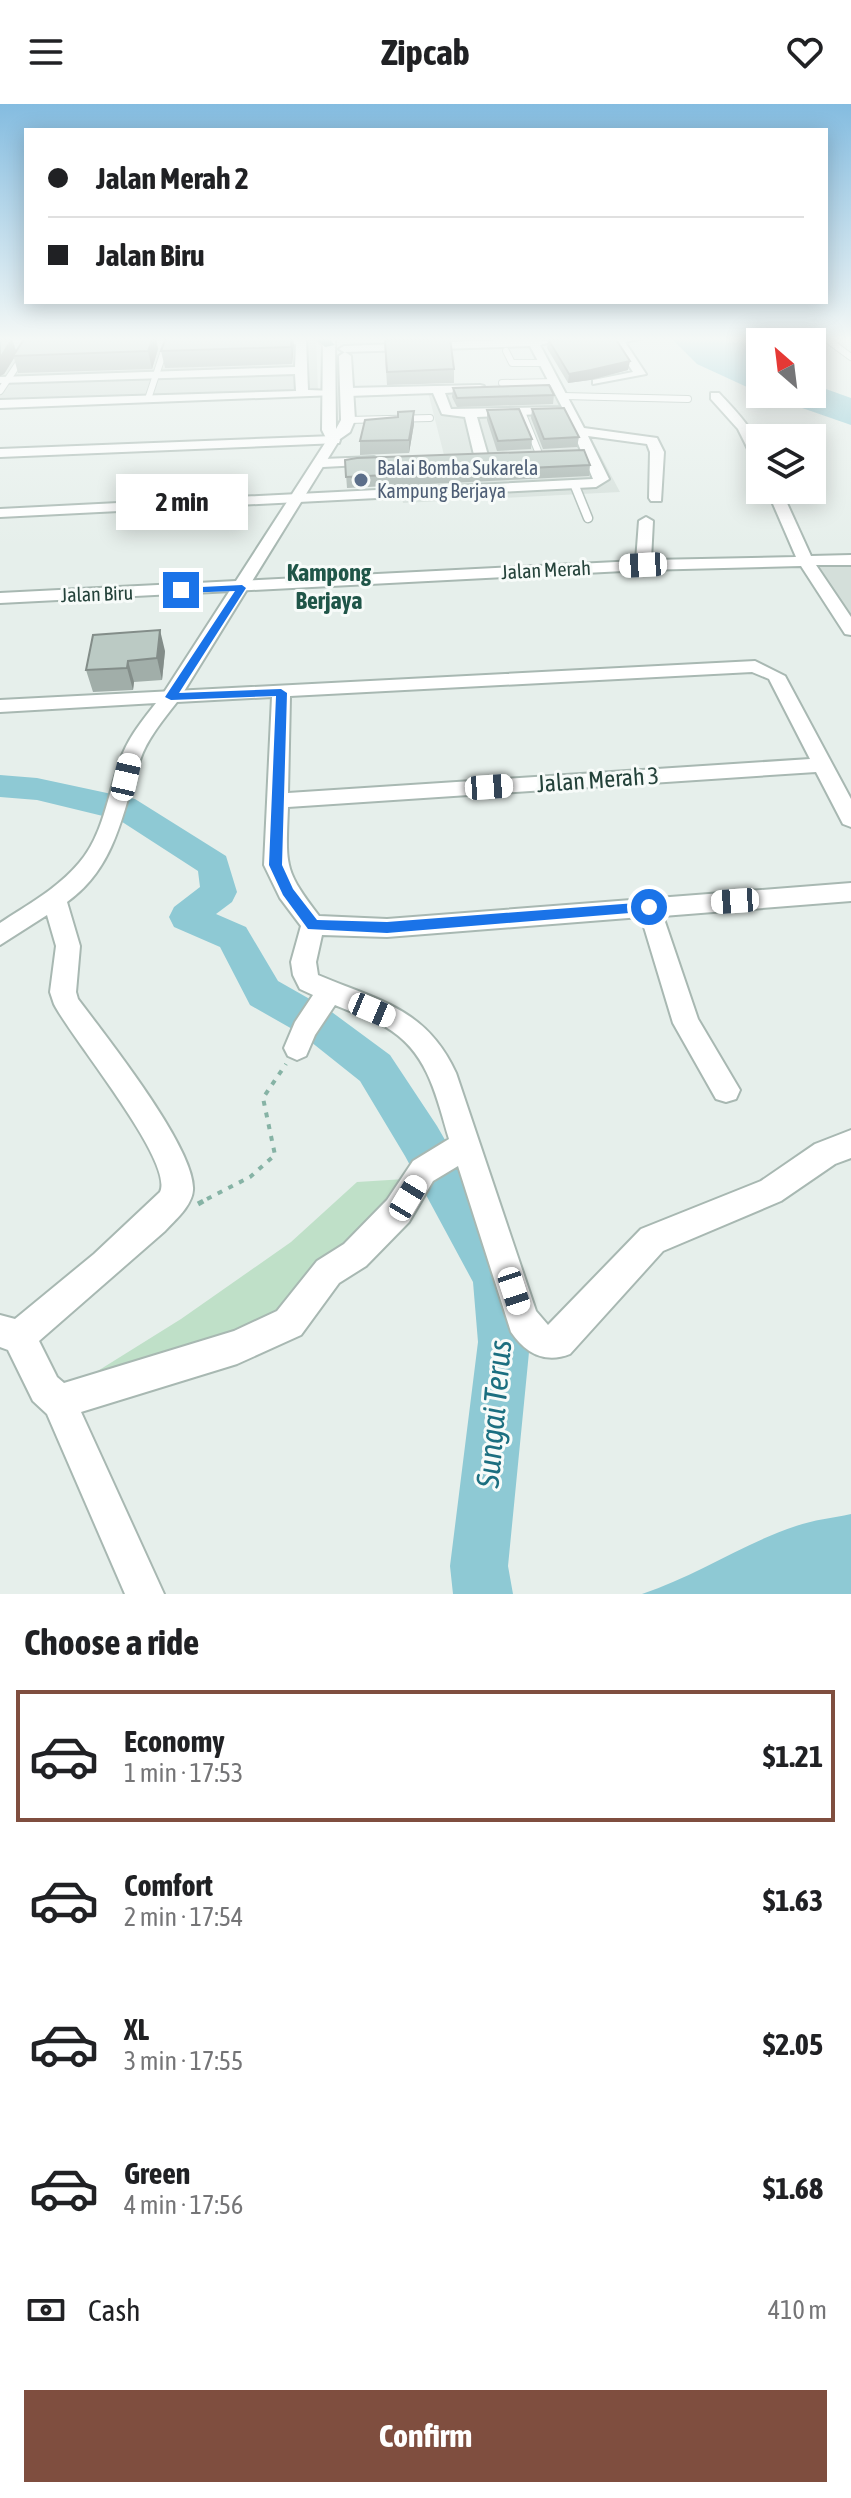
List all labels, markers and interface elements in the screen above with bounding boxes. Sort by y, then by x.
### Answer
icon: menu [24,30,68,74]
icon: heart [783,30,827,74]
text: Zipcab [381,31,470,73]
text: Jalan Merah 2 [96,161,249,195]
text: Jalan Biru [96,238,205,272]
north arrow [746,328,826,408]
map controls [746,328,826,504]
button: layers [746,424,826,504]
place label: Balai Bomba Sukarela Kampung Berjaya [377,456,538,502]
marker: Balai Bomba Sukarela Kampung Berjaya [352,471,370,489]
callout: 2 min [115,474,247,530]
text: 2 min [155,487,209,517]
car [618,552,668,578]
street label: Jalan Merah [501,556,591,583]
district label: Kampong Berjaya [287,559,372,614]
route end [163,572,199,608]
street label: Jalan Biru [60,581,134,606]
car [109,751,143,803]
street label: Jalan Merah 3 [536,762,660,797]
car [464,773,514,801]
car [710,887,760,915]
route start [631,889,667,925]
car [345,990,399,1030]
car [385,1171,431,1225]
car [495,1264,533,1318]
water label: Sungai Terus [469,1338,518,1490]
text: Choose a ride [24,1621,199,1663]
icon: car [28,1720,100,1792]
text: Economy [124,1724,225,1758]
text: $1.21 [763,1739,823,1773]
text: 1 min · 17:53 [124,1758,243,1788]
icon: car [28,1864,100,1936]
text: Comfort [124,1868,213,1902]
text: $1.63 [763,1883,823,1917]
text: 2 min · 17:54 [124,1902,243,1932]
icon: car [28,2008,100,2080]
text: XL [124,2012,149,2046]
text: $2.05 [763,2027,823,2061]
text: 3 min · 17:55 [124,2046,243,2076]
icon: car [28,2152,100,2224]
text: Green [124,2156,190,2190]
text: $1.68 [763,2171,823,2205]
text: 4 min · 17:56 [124,2190,243,2220]
icon: cash [24,2288,68,2332]
text: Cash [88,2293,141,2327]
text: 410 m [768,2295,827,2325]
button: Confirm [24,2390,827,2482]

